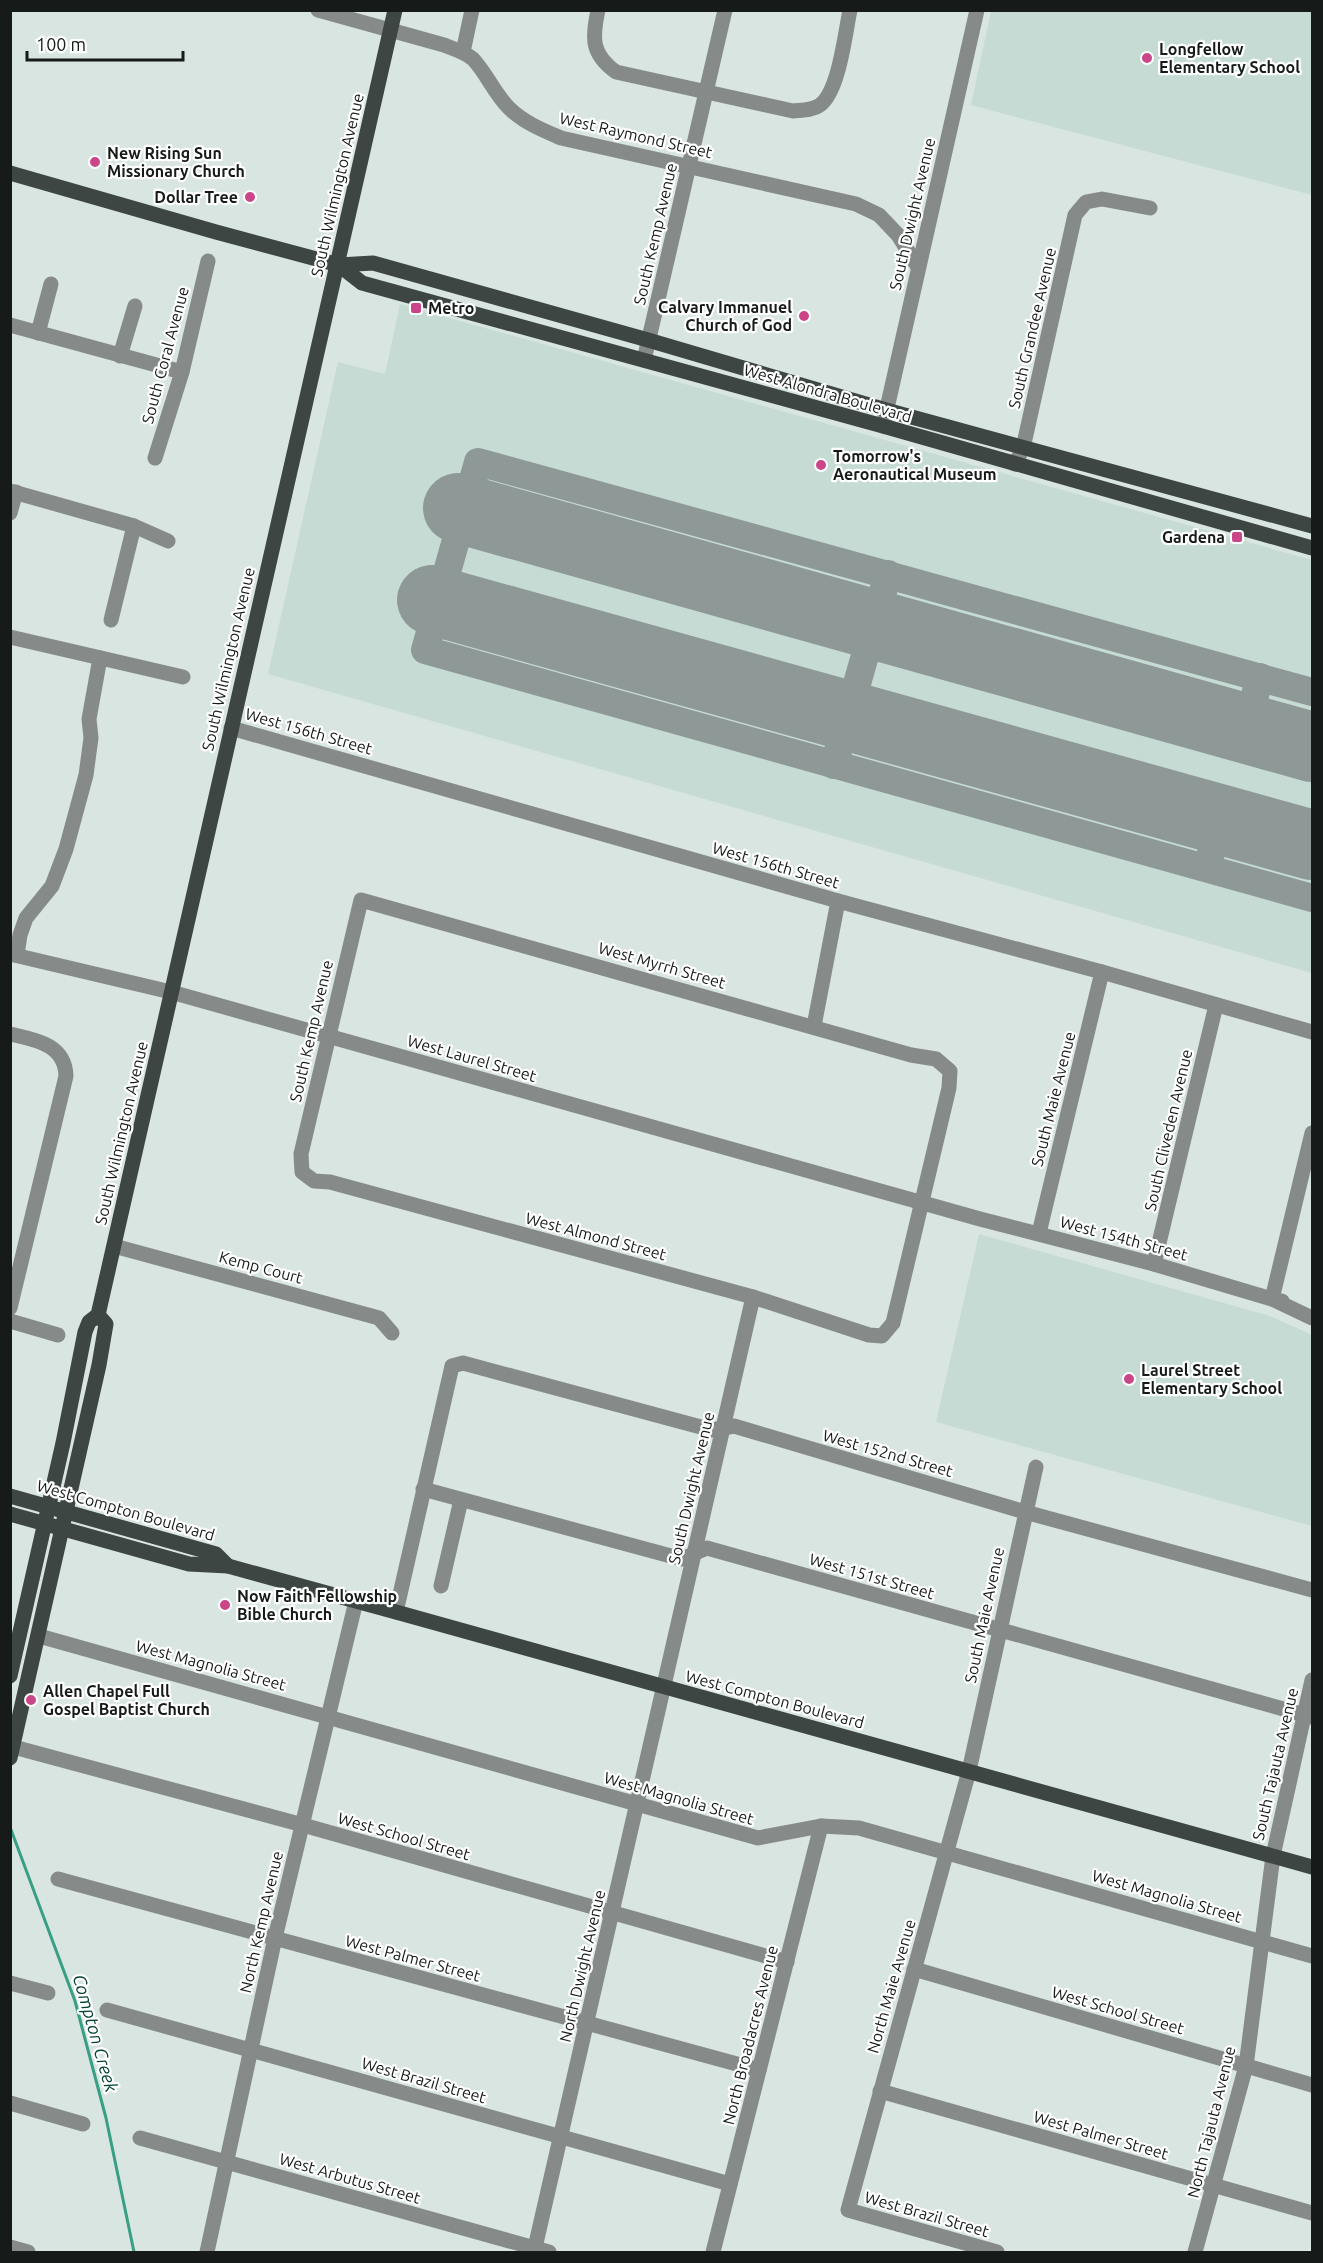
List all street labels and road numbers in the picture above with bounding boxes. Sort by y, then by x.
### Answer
street label: South Wilmington Avenue [307,92,367,278]
street label: West Raymond Street [558,109,715,161]
street label: South Dwight Avenue [886,136,938,292]
street label: South Kemp Avenue [630,161,680,307]
street label: South Grandee Avenue [1005,246,1059,410]
street label: South Coral Avenue [138,284,192,426]
street label: West Alondra Boulevard [742,360,914,426]
street label: South Wilmington Avenue [198,566,258,752]
street label: West 156th Street [243,704,375,758]
street label: West 156th Street [710,838,842,892]
street label: West Myrrh Street [596,938,728,992]
street label: South Kemp Avenue [286,958,336,1104]
street label: South Maie Avenue [1028,1030,1078,1168]
street label: West Laurel Street [405,1031,539,1085]
street label: South Wilmington Avenue [91,1040,151,1226]
street label: South Cliveden Avenue [1141,1047,1195,1213]
street label: West Almond Street [524,1209,669,1264]
street label: West 154th Street [1058,1212,1190,1264]
street label: Kemp Court [217,1247,305,1287]
street label: South Dwight Avenue [665,1410,717,1566]
street label: West 152nd Street [821,1426,956,1480]
street label: West Compton Boulevard [35,1476,217,1544]
street label: South Maie Avenue [961,1545,1007,1685]
street label: West 151st Street [808,1550,937,1603]
street label: West Magnolia Street [134,1636,289,1694]
street label: West Compton Boulevard [684,1666,866,1732]
street label: South Tajauta Avenue [1249,1686,1301,1842]
street label: West Magnolia Street [602,1768,757,1828]
street label: West School Street [336,1809,473,1864]
street label: North Kemp Avenue [236,1849,286,1995]
street label: West Magnolia Street [1090,1866,1245,1926]
street label: North Dwight Avenue [556,1888,608,2044]
street label: North Maie Avenue [863,1917,919,2055]
street label: West Palmer Street [343,1931,483,1985]
street label: North Broadacres Avenue [719,1943,781,2127]
street label: West School Street [1050,1983,1187,2038]
street label: North Tajauta Avenue [1183,2044,1239,2200]
street label: West Brazil Street [360,2054,489,2107]
street label: West Palmer Street [1032,2107,1171,2163]
street label: West Arbutus Street [277,2149,423,2207]
street label: West Brazil Street [863,2188,992,2241]

